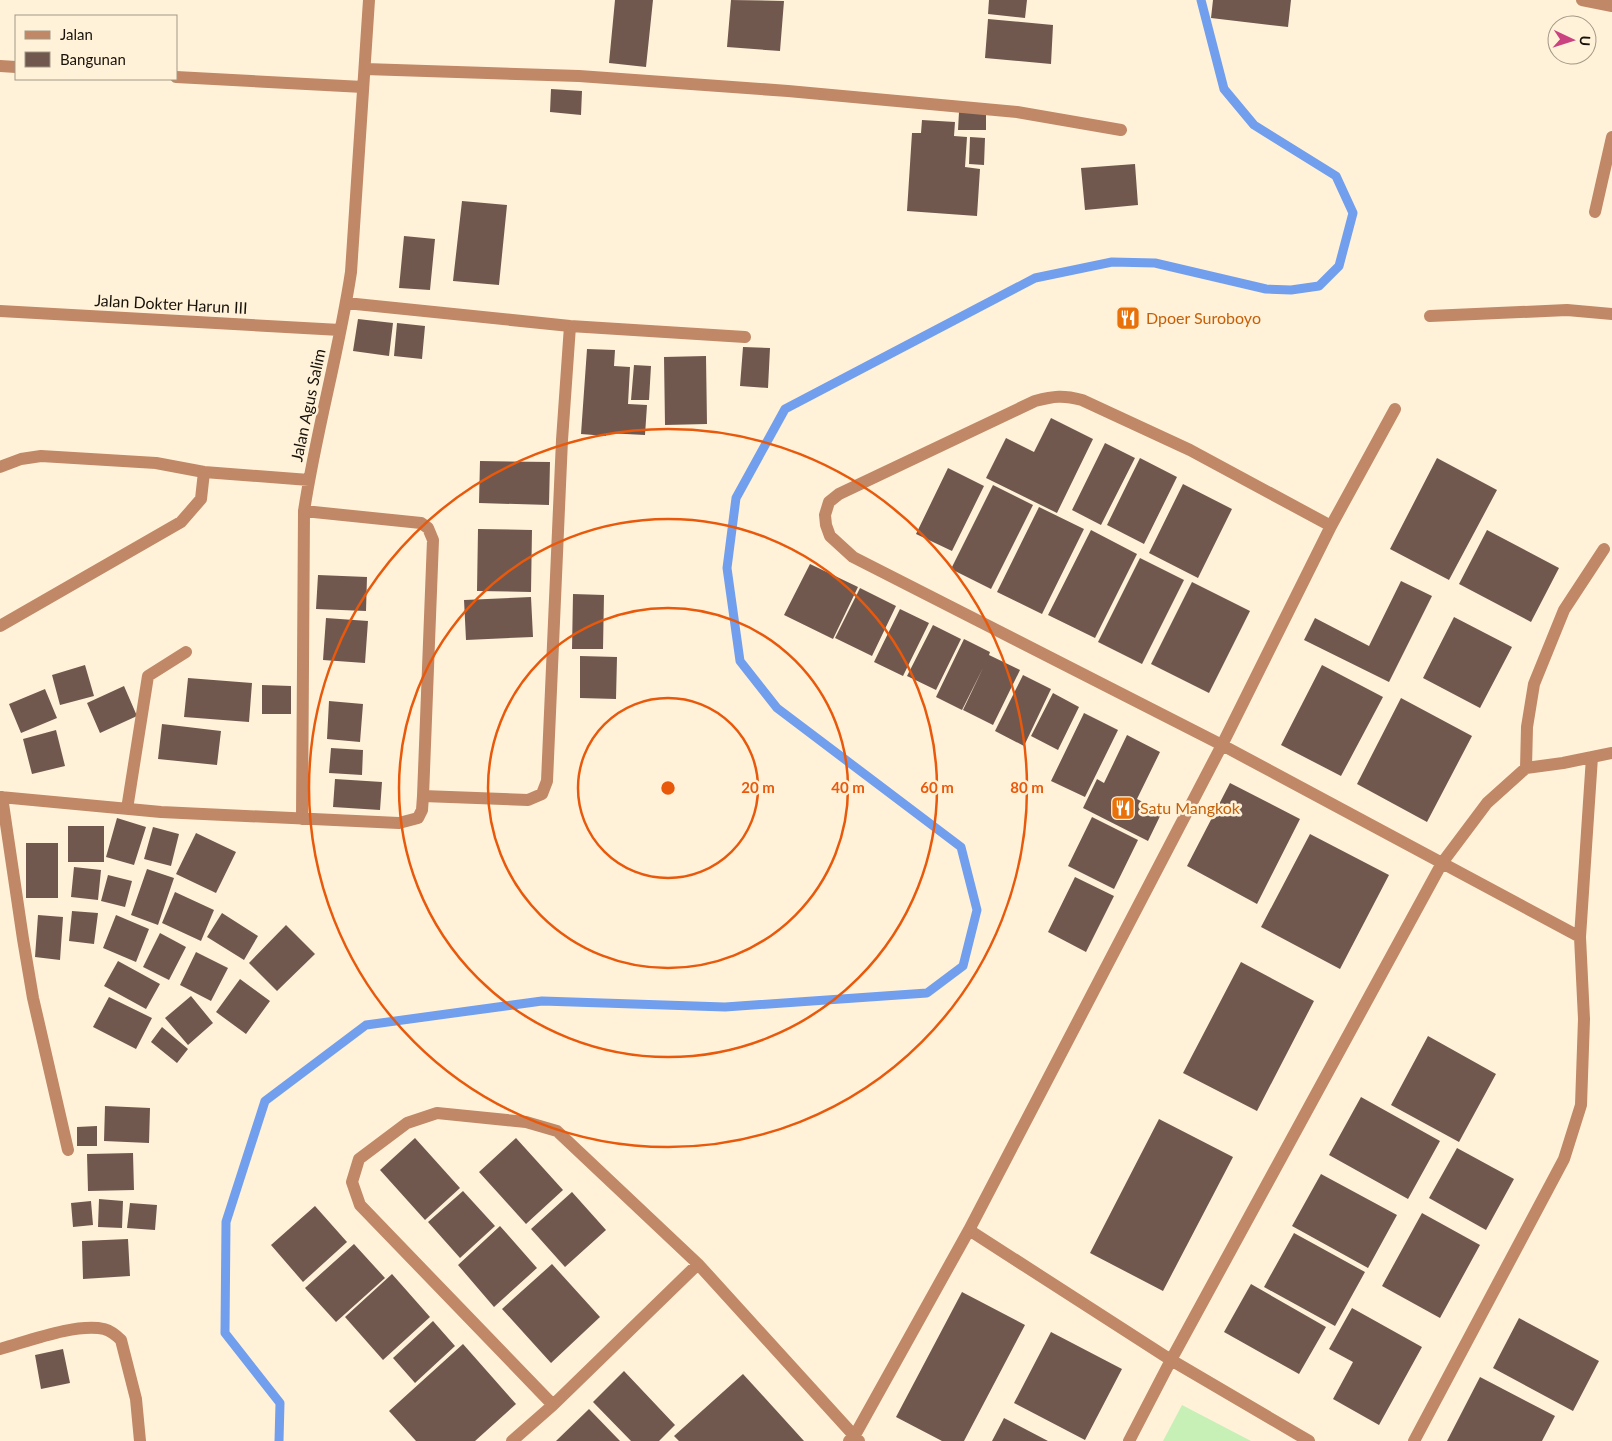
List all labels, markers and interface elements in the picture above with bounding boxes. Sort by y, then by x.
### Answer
legend [15,15,178,80]
north arrow [1547,15,1597,65]
text: Jalan [60,25,93,43]
text: U [1577,35,1594,47]
text: Bangunan [60,50,126,68]
street label: Jalan Dokter Harun III [94,290,248,317]
restaurant icon: Dpoer Suroboyo [1115,305,1141,331]
place label: Dpoer Suroboyo [1146,308,1261,327]
street label: Jalan Agus Salim [286,347,329,463]
text: 20 m [741,778,775,796]
text: 40 m [831,778,865,796]
text: 60 m [920,778,954,796]
text: 80 m [1010,778,1044,796]
centre of rings [659,779,677,797]
restaurant icon: Satu Mangkok [1110,795,1136,821]
place label: Satu Mangkok [1140,798,1241,817]

